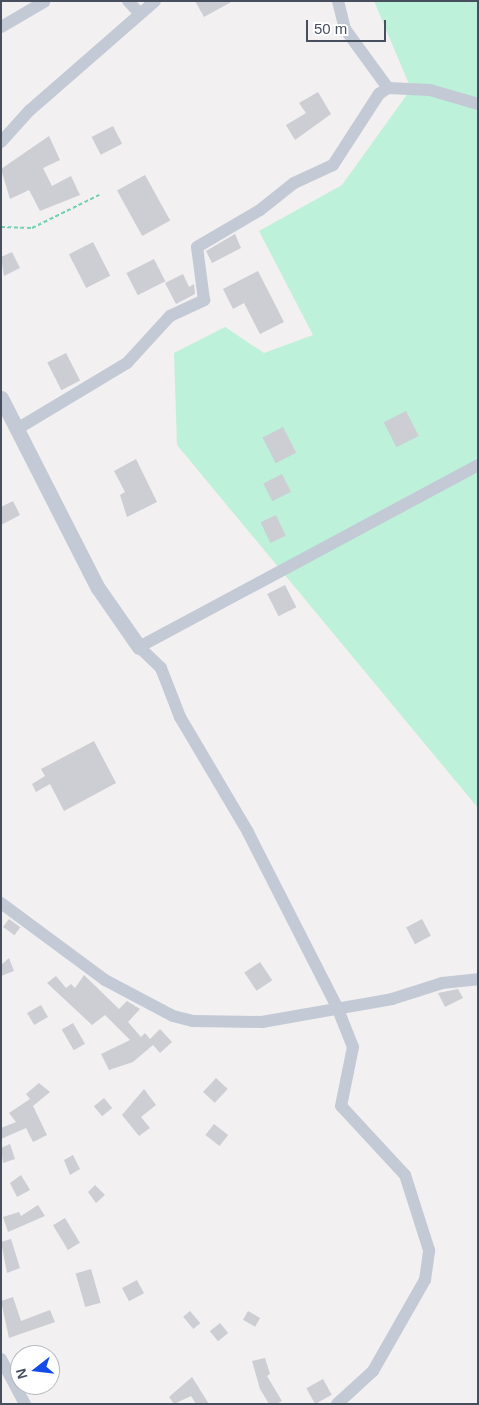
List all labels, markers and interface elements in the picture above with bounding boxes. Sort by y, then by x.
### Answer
scale bar [309,10,389,42]
text: 50 m [314,20,347,37]
north arrow [10,1345,60,1395]
text: N [12,1367,31,1381]

